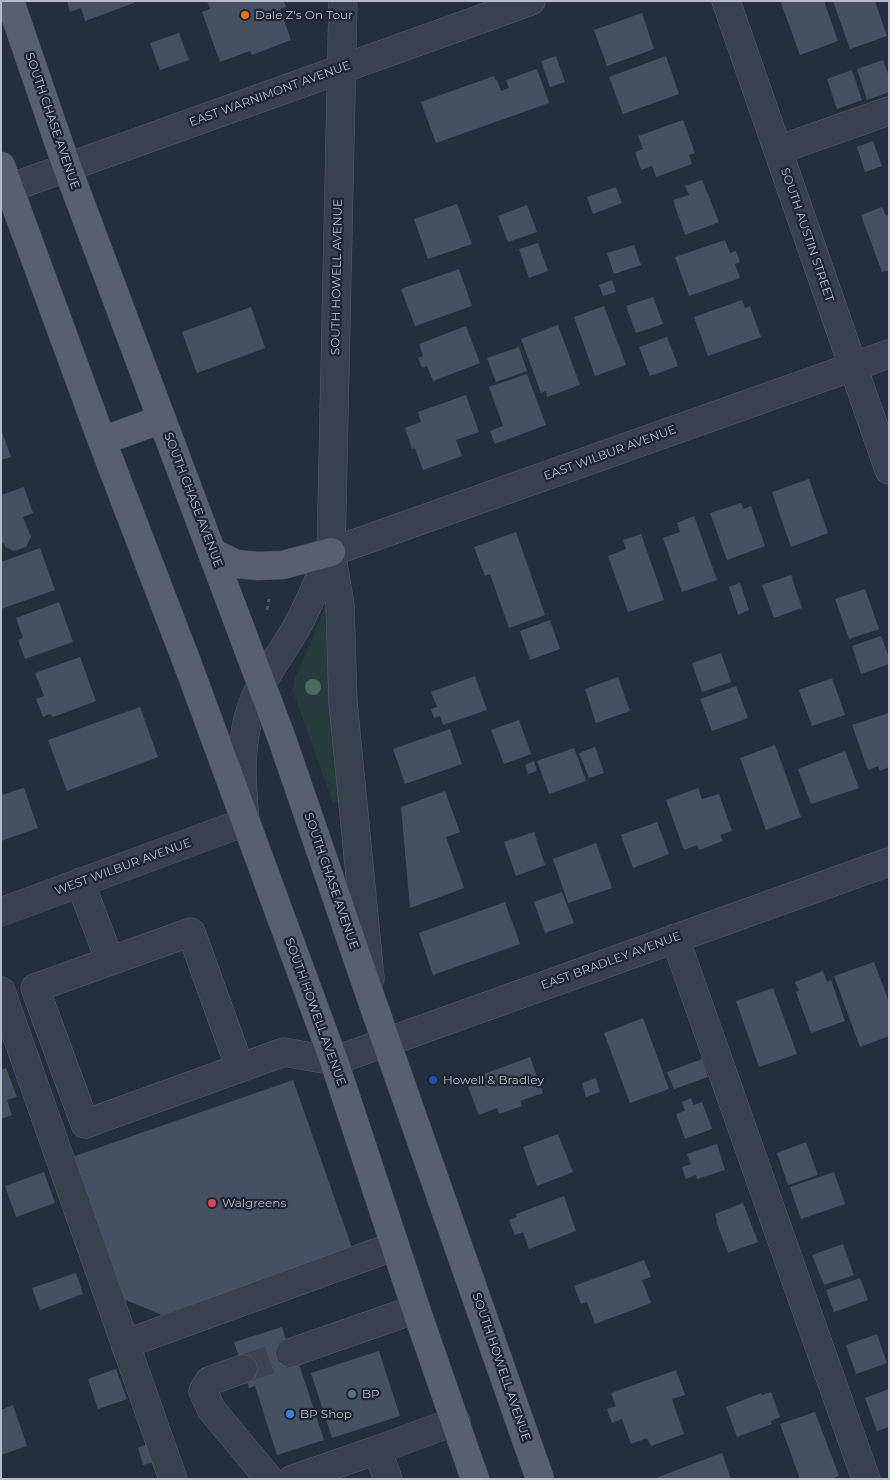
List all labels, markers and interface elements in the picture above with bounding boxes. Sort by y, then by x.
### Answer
place label: Dale Z's On Tour [255,8,353,22]
marker: Dale Z's On Tour [239,9,251,21]
street label: SOUTH CHASE AVENUE [22,51,82,191]
street label: EAST WARNIMONT AVENUE [187,58,353,130]
street label: SOUTH AUSTIN STREET [777,166,837,304]
street label: SOUTH HOWELL AVENUE [328,199,346,355]
street label: EAST WILBUR AVENUE [542,422,678,484]
street label: SOUTH CHASE AVENUE [161,430,225,570]
street label: SOUTH CHASE AVENUE [301,811,361,951]
street label: WEST WILBUR AVENUE [53,836,193,898]
street label: EAST BRADLEY AVENUE [539,929,683,993]
street label: SOUTH HOWELL AVENUE [282,936,348,1088]
place label: Howell & Bradley [443,1073,544,1087]
marker: Howell & Bradley [427,1074,439,1086]
place label: Walgreens [222,1196,286,1210]
marker: Walgreens [206,1197,218,1209]
street label: SOUTH HOWELL AVENUE [469,1291,533,1443]
place label: BP [362,1387,380,1401]
marker: BP [346,1388,358,1400]
place label: BP Shop [300,1407,352,1421]
marker: BP Shop [284,1408,296,1420]

